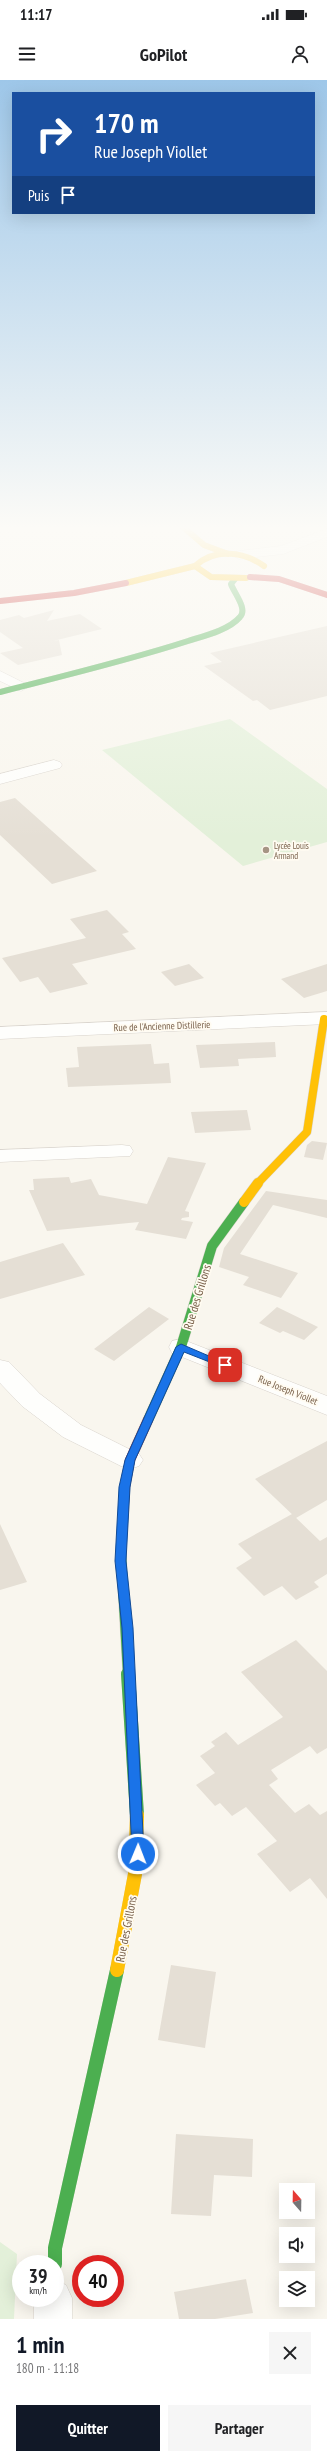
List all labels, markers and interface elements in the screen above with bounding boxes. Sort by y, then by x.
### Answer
text: 11:17 [20,5,52,24]
icon: menu [16,43,38,65]
text: GoPilot [140,43,187,66]
icon: person [289,43,311,65]
text: 170 m [94,104,158,141]
icon: right [28,108,80,160]
text: Rue Joseph Viollet [94,140,207,163]
icon: arrive [57,184,79,206]
text: Puis [28,186,49,205]
place label: Lycée Louis Armand [274,840,309,861]
marker: Lycée Louis Armand [261,845,271,855]
street label: Rue de l'Ancienne Distillerie [113,1018,211,1034]
street label: Rue des Grillons [180,1263,214,1331]
pin [208,1348,242,1382]
icon: arrive [214,1354,236,1376]
street label: Rue Joseph Viollet [256,1372,320,1408]
position arrow [117,1833,159,1875]
street label: Rue des Grillons [112,1895,140,1963]
north arrow [279,2183,315,2219]
map controls [279,2183,315,2307]
button: sound [279,2227,315,2263]
speed limit sign: 40 [72,2255,124,2307]
text: 39 [28,2263,48,2289]
button: layers [279,2271,315,2307]
text: km/h [29,2284,47,2297]
text: 1 min [16,2329,64,2360]
button: close [269,2332,311,2374]
text: 180 m · 11:18 [16,2360,79,2377]
button: Quitter [16,2405,160,2451]
button: Partager [168,2405,311,2451]

